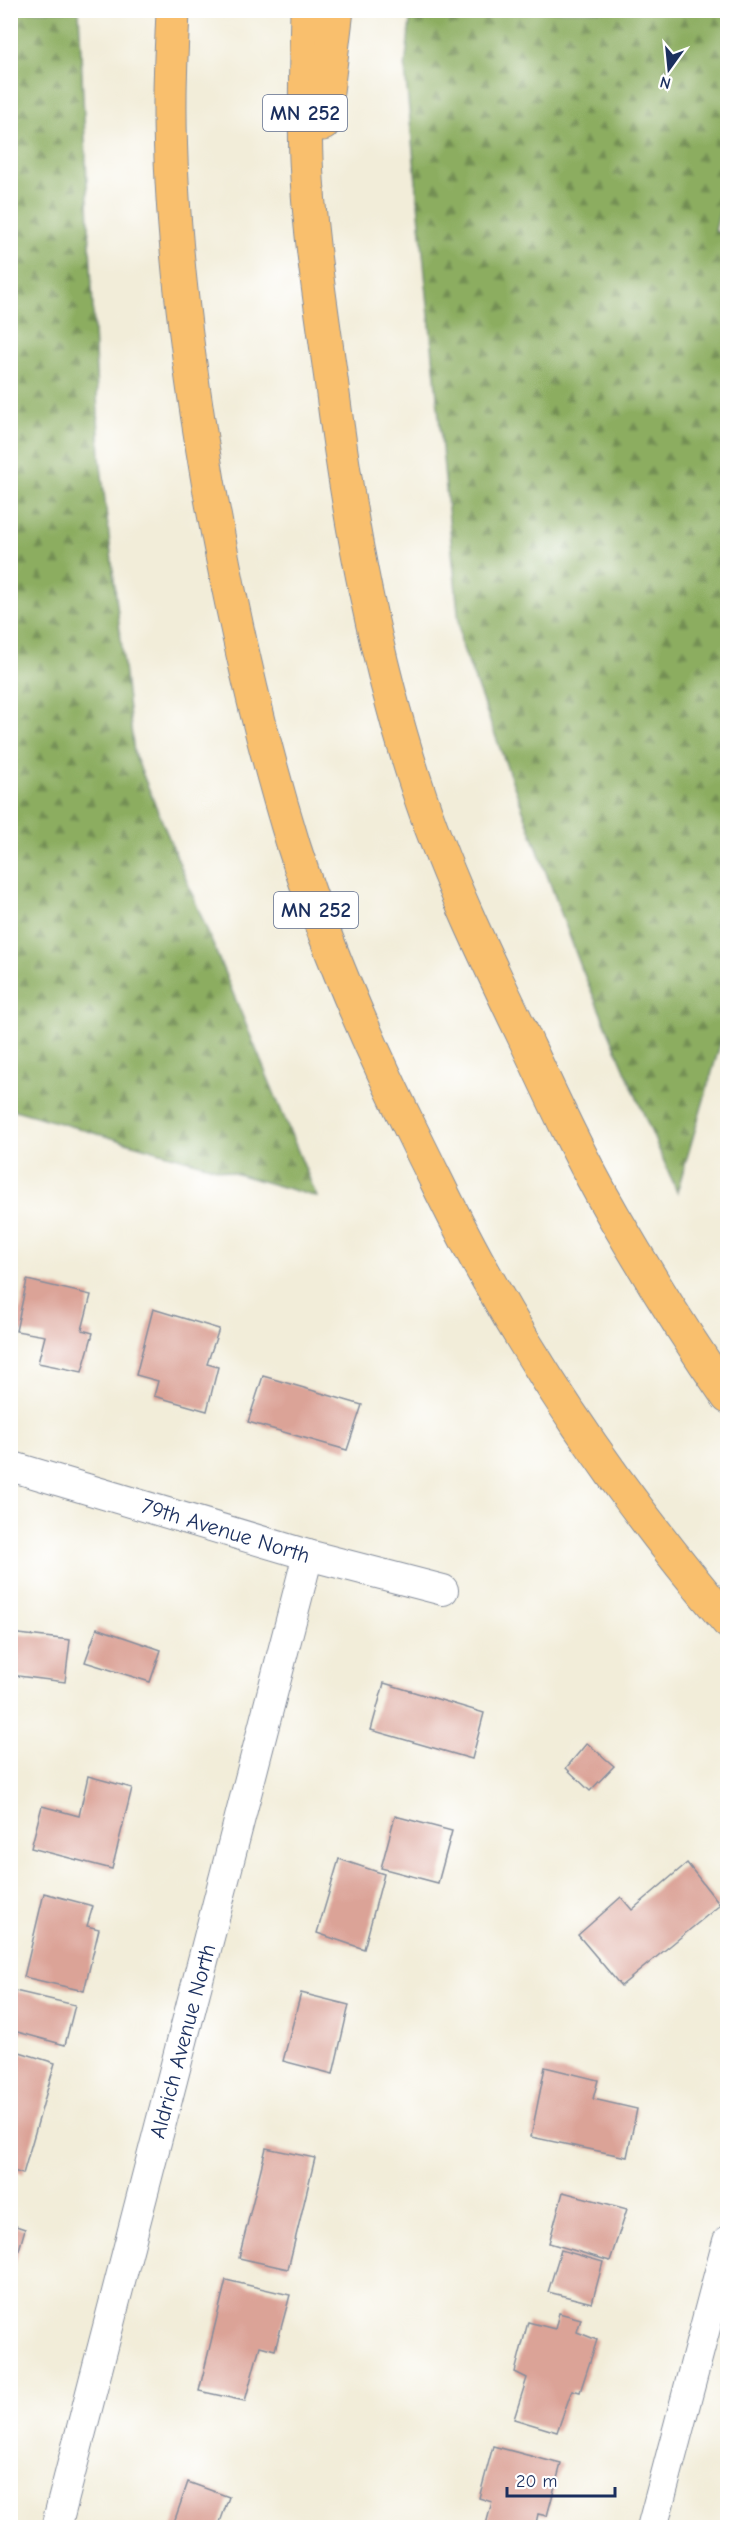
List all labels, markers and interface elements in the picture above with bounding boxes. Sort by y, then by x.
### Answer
north arrow [639,39,699,99]
text: N [658,72,673,93]
road number: MN 252 [263,95,347,131]
road number: MN 252 [274,892,358,928]
street label: 79th Avenue North [138,1493,313,1569]
street label: Aldrich Avenue North [145,1941,221,2141]
scale bar [507,2460,615,2498]
text: 20 m [516,2471,557,2492]

